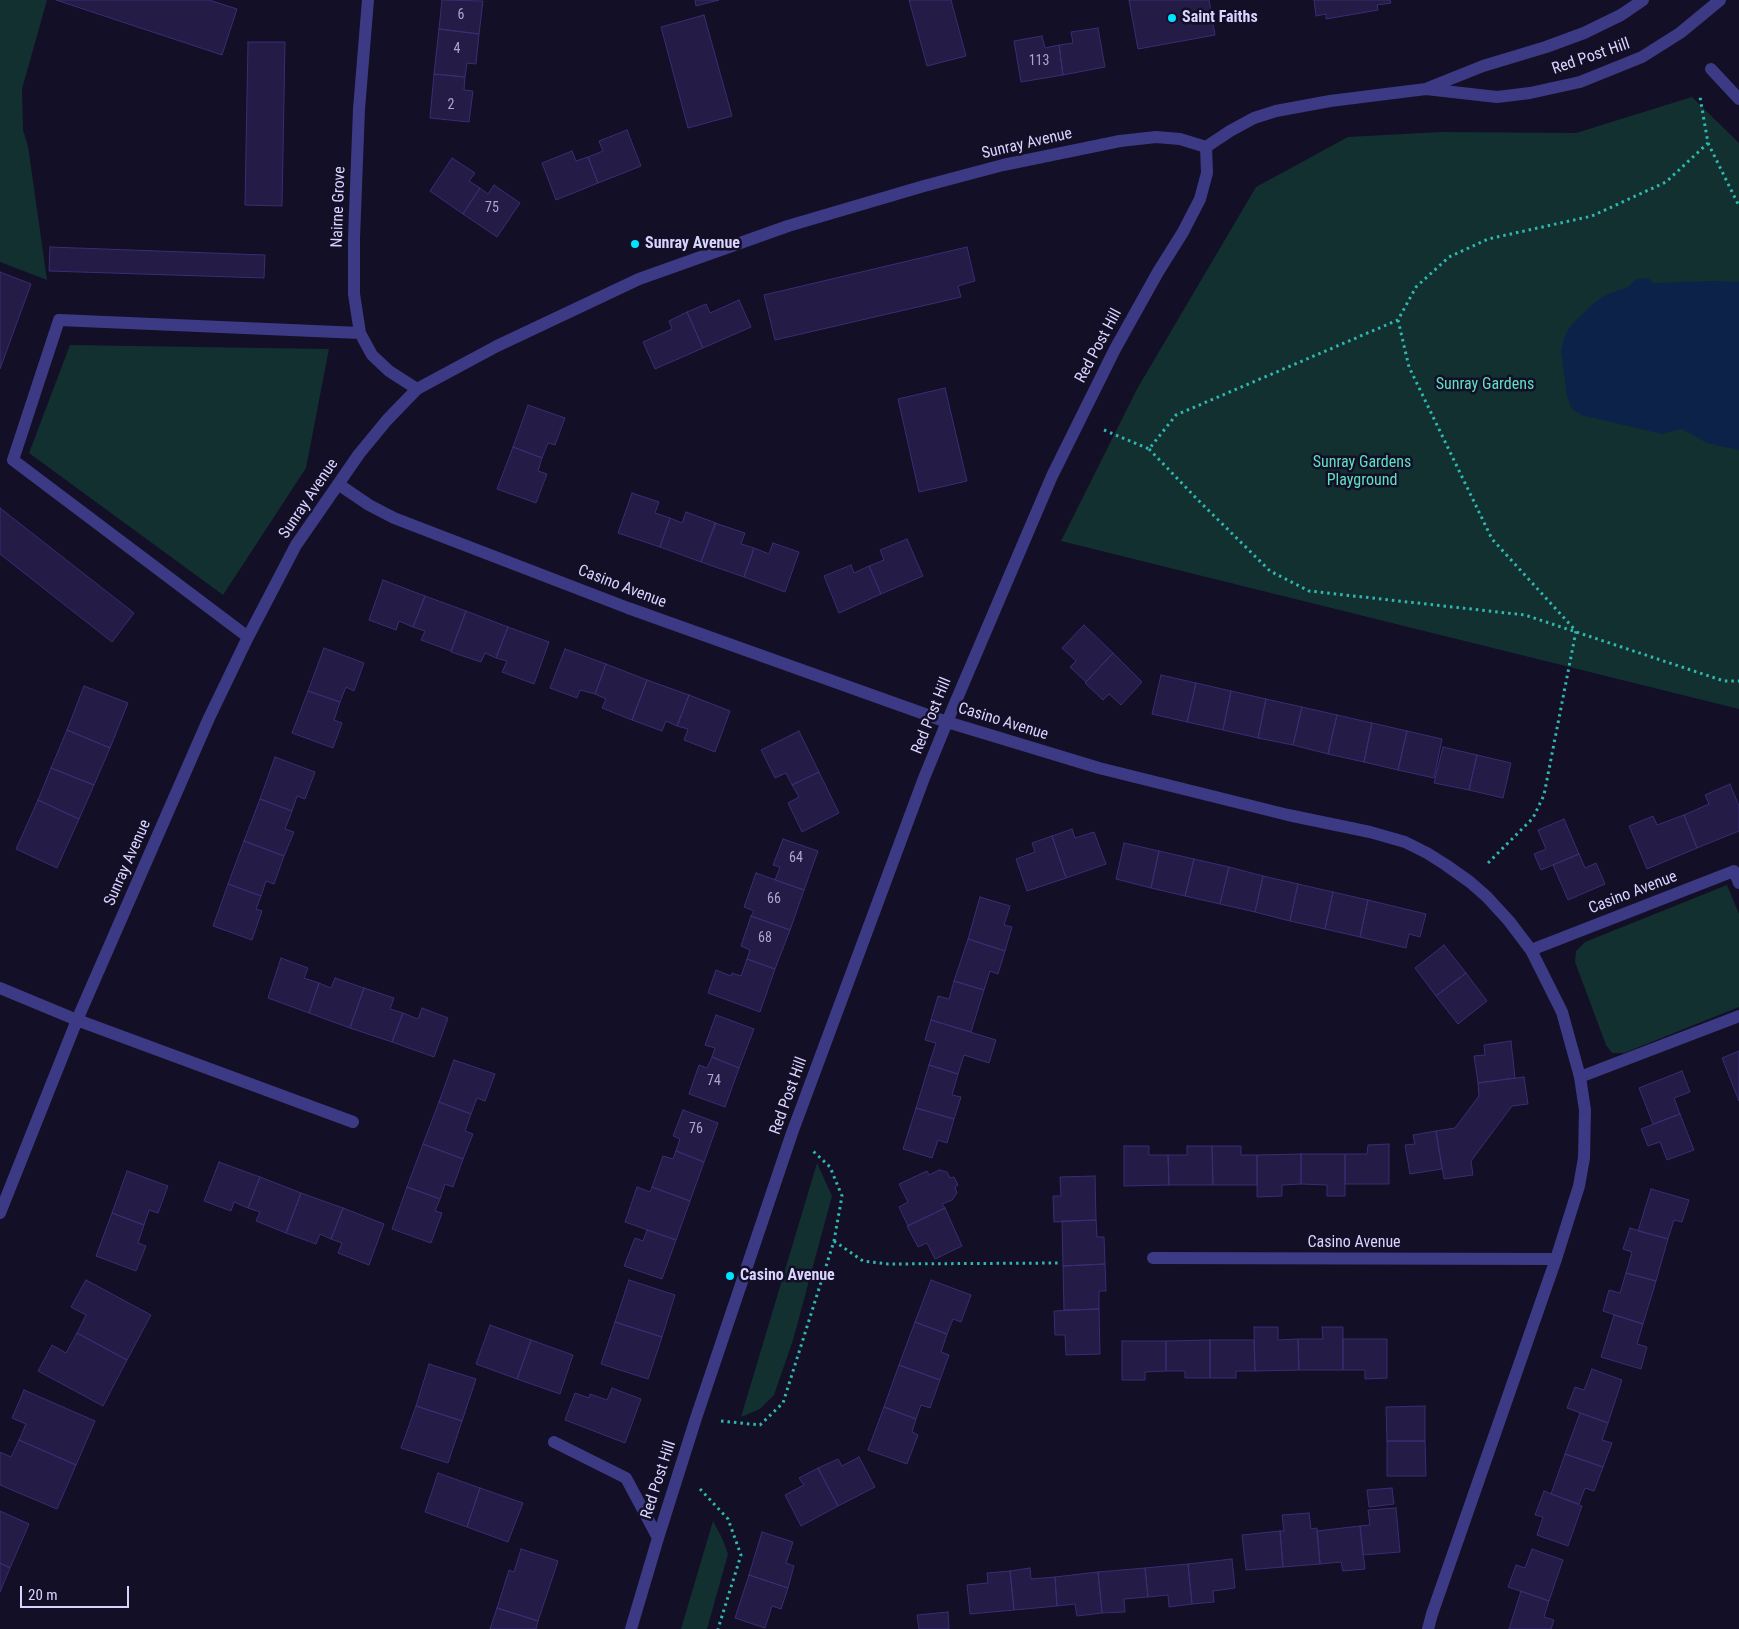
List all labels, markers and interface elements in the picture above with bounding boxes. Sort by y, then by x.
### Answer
house number: 6 [458,7,464,23]
place label: Saint Faiths [1182,8,1258,28]
marker: Saint Faiths [1166,12,1178,24]
street label: Red Post Hill [1550,35,1632,79]
house number: 4 [454,41,460,57]
house number: 113 [1029,53,1049,69]
house number: 2 [448,97,454,113]
street label: Sunray Avenue [980,124,1074,164]
street label: Nairne Grove [328,166,350,248]
house number: 75 [485,200,499,216]
place label: Sunray Avenue [645,234,740,254]
marker: Sunray Avenue [629,238,641,250]
street label: Red Post Hill [1072,306,1126,386]
park label: Sunray Gardens [1436,375,1534,395]
park label: Sunray Gardens Playground [1313,453,1411,491]
street label: Sunray Avenue [275,455,343,543]
street label: Casino Avenue [575,561,669,613]
street label: Red Post Hill [908,675,956,757]
street label: Casino Avenue [956,699,1050,745]
street label: Sunray Avenue [100,817,156,909]
house number: 64 [789,850,803,866]
street label: Casino Avenue [1586,867,1680,919]
house number: 66 [767,891,781,907]
house number: 68 [758,930,772,946]
street label: Red Post Hill [766,1055,812,1137]
house number: 74 [707,1073,721,1089]
house number: 76 [689,1121,703,1137]
street label: Casino Avenue [1307,1233,1401,1253]
place label: Casino Avenue [740,1266,835,1286]
marker: Casino Avenue [724,1270,736,1282]
street label: Red Post Hill [637,1438,681,1522]
scale bar [22,1576,131,1608]
text: 20 m [28,1586,58,1604]

